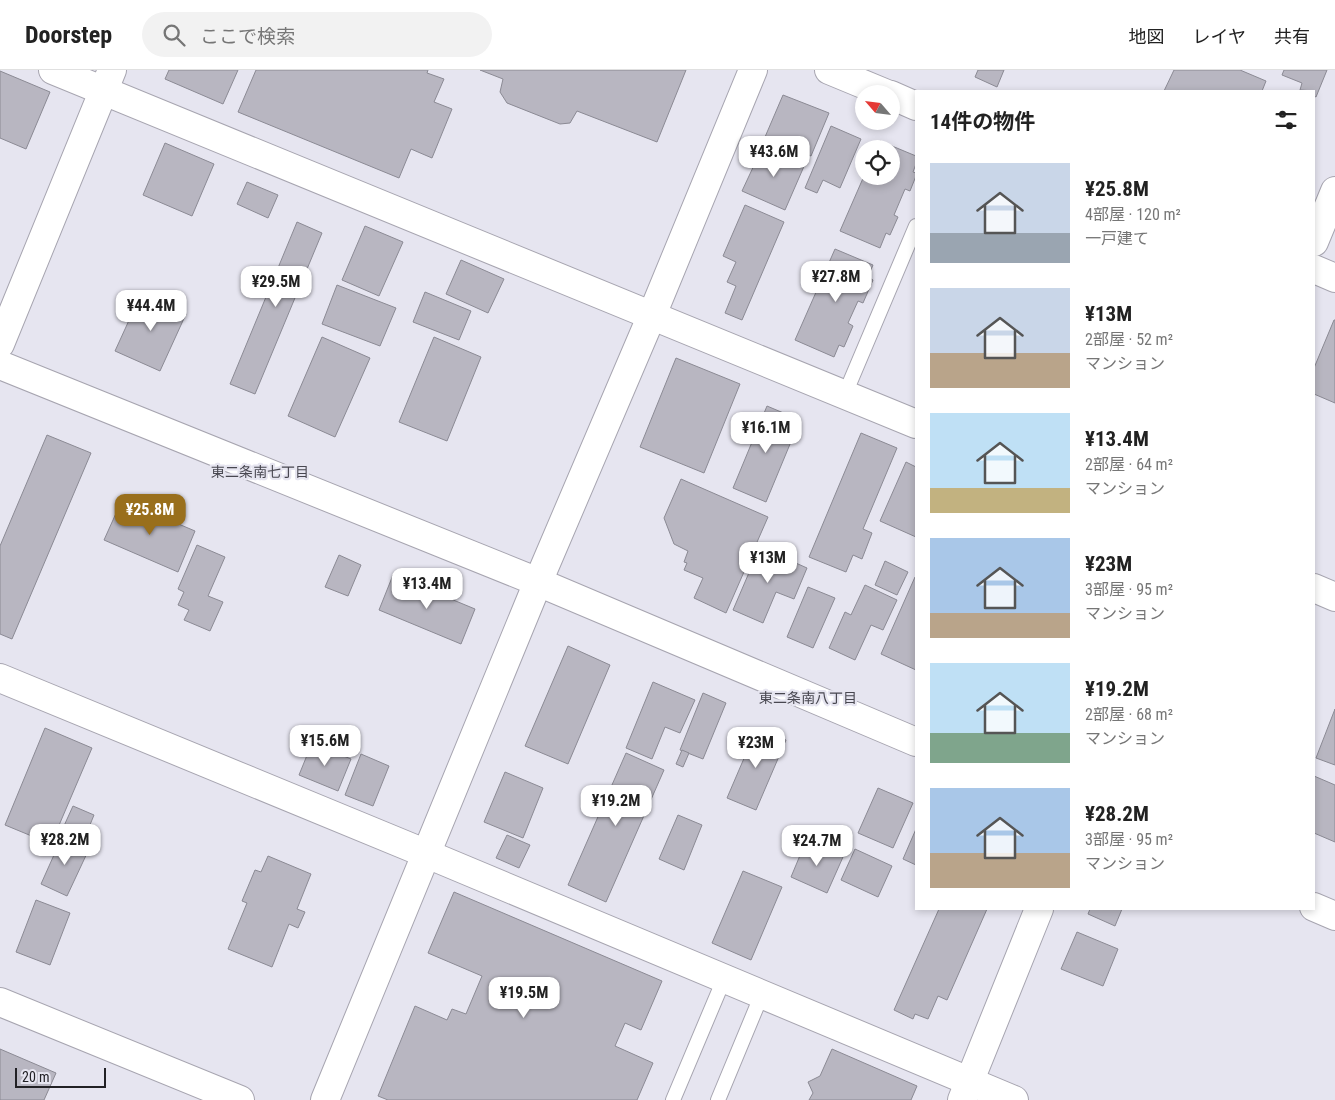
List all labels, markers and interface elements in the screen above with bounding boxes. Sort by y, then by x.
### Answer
search box [142,12,492,57]
text: Doorstep [25,21,112,49]
icon: search [160,21,188,49]
text: ここで検索 [200,25,295,48]
text: 地図 [1129,26,1165,47]
text: レイヤ [1193,26,1246,47]
text: 共有 [1274,26,1310,47]
north arrow [855,85,900,130]
map controls [855,85,900,185]
icon: filters [1272,106,1300,134]
text: 14件の物件 [930,110,1035,134]
pin: ¥43.6M [733,136,815,178]
button: locate [855,140,900,185]
text: ¥43.6M [750,142,798,161]
text: ¥25.8M [1085,177,1149,201]
icon: home [970,183,1030,243]
text: 4部屋 · 120 m² [1085,205,1181,224]
text: 一戸建て [1085,229,1149,248]
pin: ¥27.8M [795,260,877,303]
pin: ¥29.5M [235,266,317,308]
text: ¥27.8M [812,267,860,286]
text: ¥29.5M [252,272,300,291]
pin: ¥44.4M [110,290,192,332]
text: ¥44.4M [127,296,175,315]
text: ¥13M [1085,302,1132,326]
icon: home [970,308,1030,368]
text: 2部屋 · 52 m² [1085,330,1173,349]
text: マンション [1085,354,1165,373]
pin: ¥16.1M [725,412,807,454]
text: ¥16.1M [742,418,790,437]
text: ¥13.4M [1085,427,1149,451]
icon: home [970,433,1030,493]
text: 2部屋 · 64 m² [1085,455,1173,474]
district label: 東二条南七丁目 [211,464,309,480]
text: マンション [1085,479,1165,498]
pin: ¥25.8M [109,494,191,536]
text: ¥25.8M [126,500,174,519]
pin: ¥13M [738,542,798,584]
text: ¥13M [750,548,786,567]
text: ¥23M [1085,552,1132,576]
icon: home [970,558,1030,618]
pin: ¥13.4M [386,568,468,610]
text: ¥13.4M [403,574,451,593]
text: 3部屋 · 95 m² [1085,580,1173,599]
text: マンション [1085,604,1165,623]
text: ¥19.2M [1085,677,1149,701]
icon: home [970,683,1030,743]
district label: 東二条南八丁目 [759,690,857,706]
text: 2部屋 · 68 m² [1085,705,1173,724]
pin: ¥15.6M [284,724,366,767]
pin: ¥23M [726,726,786,769]
text: マンション [1085,729,1165,748]
text: ¥15.6M [301,731,349,750]
text: ¥23M [738,733,774,752]
pin: ¥19.2M [575,784,657,827]
text: ¥19.2M [592,791,640,810]
text: ¥28.2M [1085,802,1149,826]
icon: home [970,808,1030,868]
pin: ¥28.2M [24,824,106,866]
pin: ¥24.7M [776,824,858,867]
text: ¥28.2M [41,830,89,849]
text: 3部屋 · 95 m² [1085,830,1173,849]
text: ¥24.7M [793,831,841,850]
text: マンション [1085,854,1165,873]
pin: ¥19.5M [483,976,565,1019]
text: ¥19.5M [500,983,548,1002]
scale bar [15,1065,106,1088]
text: 20 m [22,1069,50,1085]

